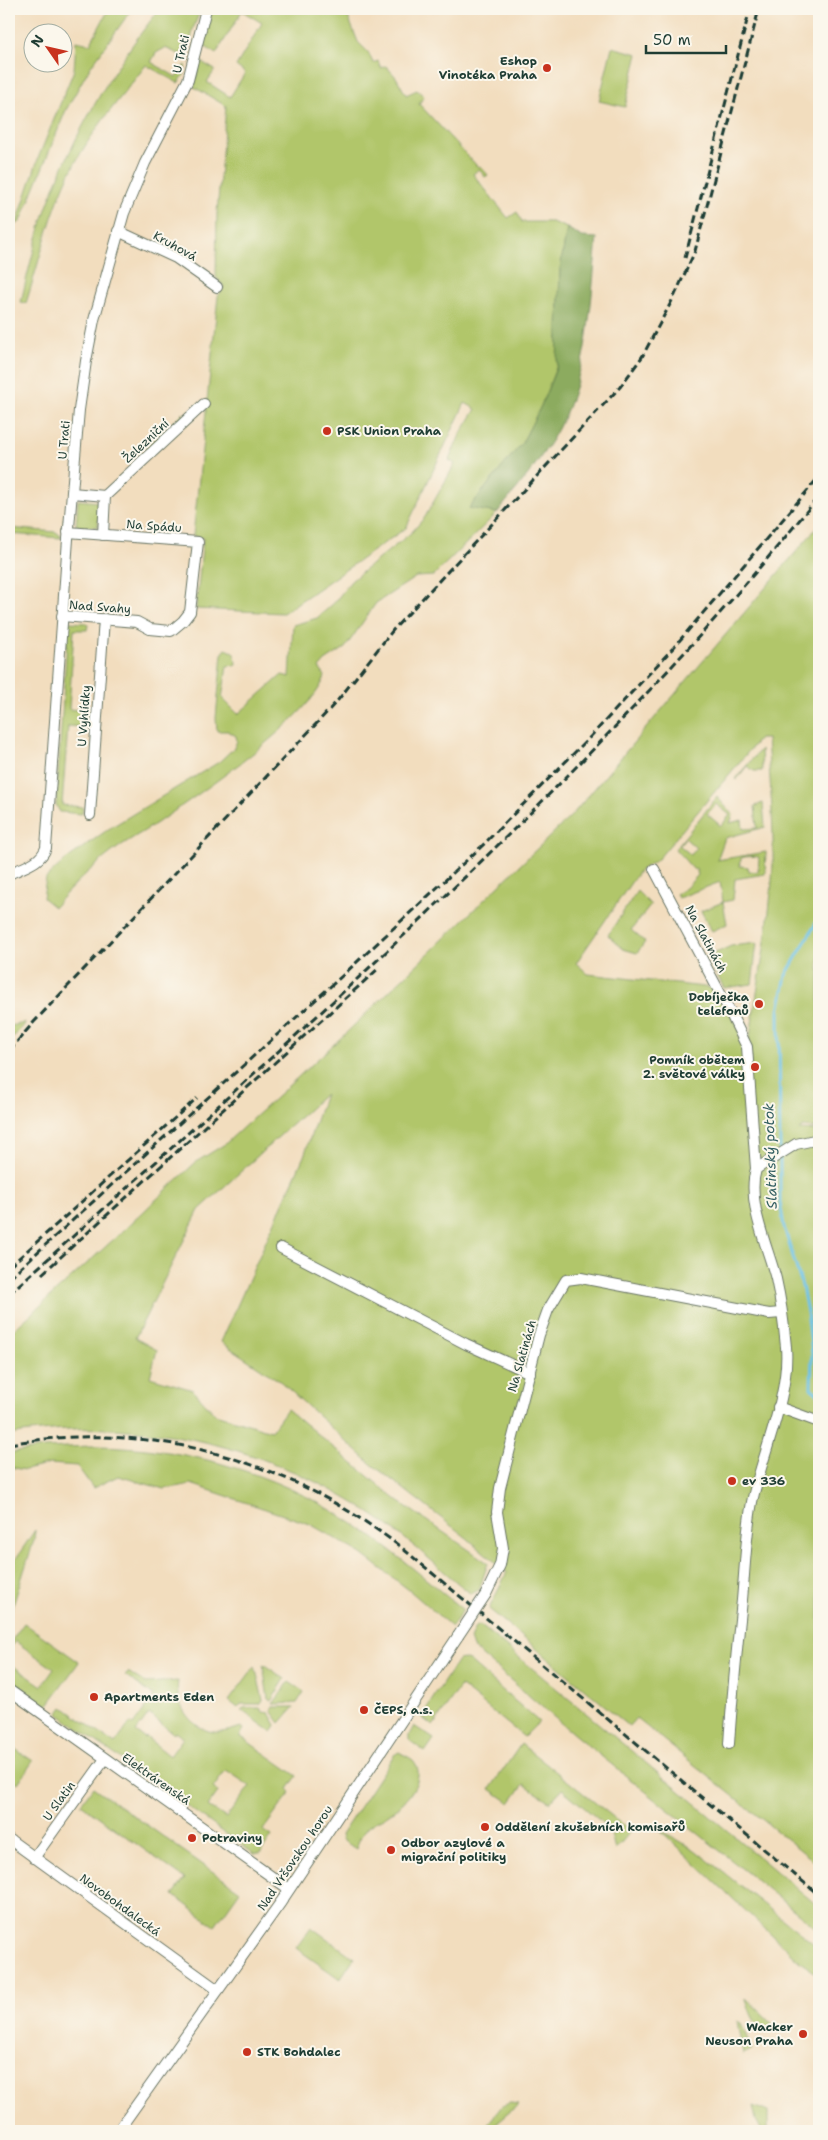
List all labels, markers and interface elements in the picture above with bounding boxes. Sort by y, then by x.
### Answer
north arrow [22,22,72,72]
scale bar [646,22,726,54]
text: 50 m [653,30,691,50]
text: N [27,31,48,50]
street label: U Trati [169,33,193,75]
place label: Eshop Vinotéka Praha [439,53,538,83]
marker: Eshop Vinotéka Praha [541,62,553,74]
street label: Kruhová [150,227,200,265]
street label: Železniční [120,415,173,466]
street label: U Trati [54,420,74,460]
place label: PSK Union Praha [337,423,442,439]
marker: PSK Union Praha [321,425,333,437]
street label: Na Spádu [126,516,182,536]
street label: Nad Svahy [69,597,132,617]
street label: U Vyhlídky [74,685,94,747]
street label: Na Slatinách [681,902,731,976]
place label: Dobíječka telefonů [688,989,750,1019]
marker: Dobíječka telefonů [753,998,765,1010]
place label: Pomník obětem 2. světové války [643,1052,745,1082]
marker: Pomník obětem 2. světové války [749,1061,761,1073]
water label: Slatinský potok [759,1103,781,1209]
street label: Na Slatinách [504,1318,540,1394]
place label: ev 336 [742,1473,785,1489]
marker: ev 336 [726,1475,738,1487]
place label: Apartments Eden [104,1689,214,1705]
marker: Apartments Eden [88,1691,100,1703]
place label: ČEPS, a.s. [374,1702,433,1718]
marker: ČEPS, a.s. [358,1704,370,1716]
street label: Elektrárenská [119,1749,194,1809]
street label: U Slatin [39,1778,79,1824]
street label: Nad Vršovskou horou [254,1802,336,1914]
place label: Oddělení zkušebních komisařů [495,1819,685,1835]
marker: Oddělení zkušebních komisařů [479,1821,491,1833]
place label: Potraviny [202,1830,262,1846]
marker: Potraviny [186,1832,198,1844]
place label: Odbor azylové a migrační politiky [401,1835,506,1865]
marker: Odbor azylové a migrační politiky [385,1844,397,1856]
street label: Novobohdalecká [76,1870,164,1940]
place label: Wacker Neuson Praha [705,2019,794,2049]
marker: Wacker Neuson Praha [797,2028,809,2040]
place label: STK Bohdalec [257,2044,341,2060]
marker: STK Bohdalec [241,2046,253,2058]

